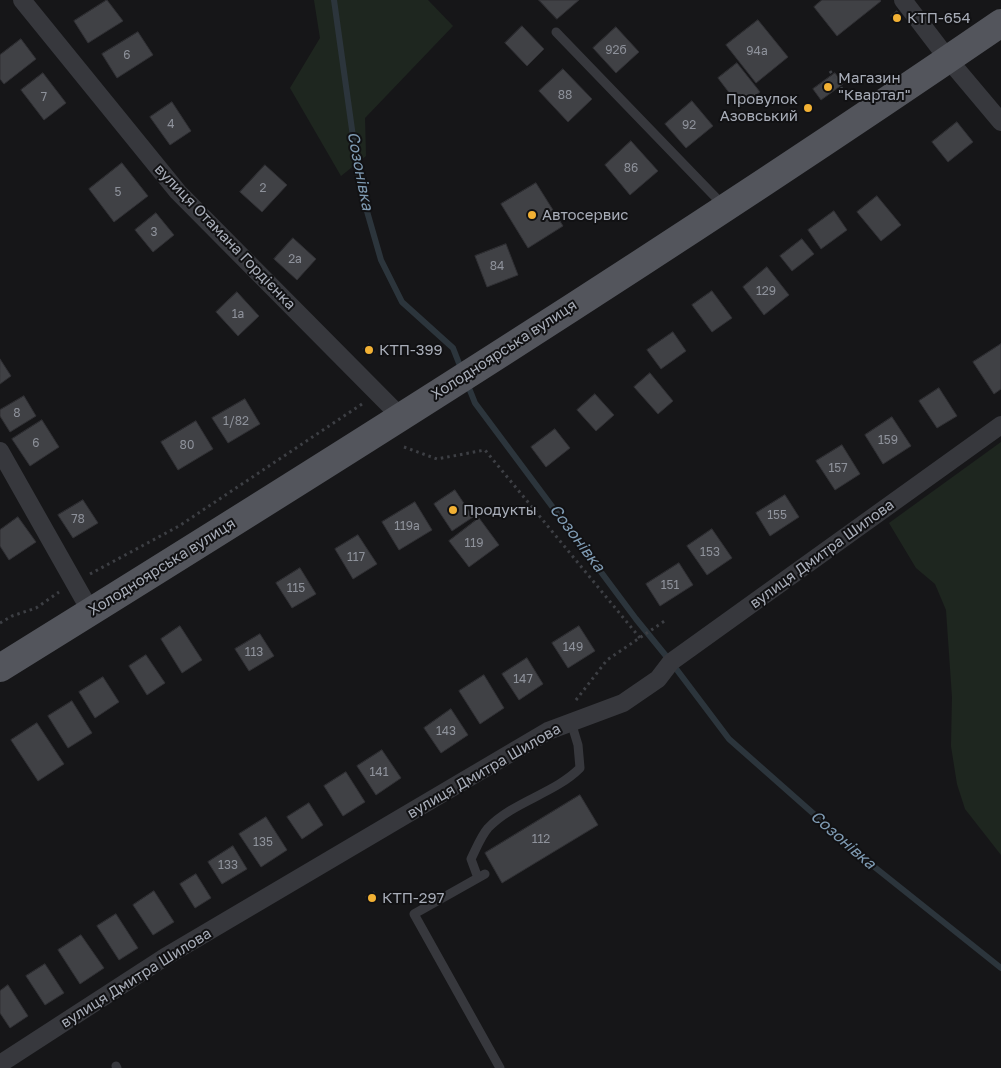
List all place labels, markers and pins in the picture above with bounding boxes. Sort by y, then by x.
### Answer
place label: КТП-654 [907,9,971,27]
marker: КТП-654 [891,12,903,24]
place label: Магазин "Квартал" [838,69,911,104]
marker: Магазин "Квартал" [822,81,834,93]
place label: Провулок Азовський [720,90,798,125]
marker: Провулок Азовський [802,102,814,114]
place label: Автосервис [542,206,628,224]
marker: Автосервис [526,209,538,221]
place label: КТП-399 [379,341,443,359]
marker: КТП-399 [363,344,375,356]
place label: Продукты [463,501,537,519]
marker: Продукты [447,504,459,516]
place label: КТП-297 [382,889,444,907]
marker: КТП-297 [366,892,378,904]

